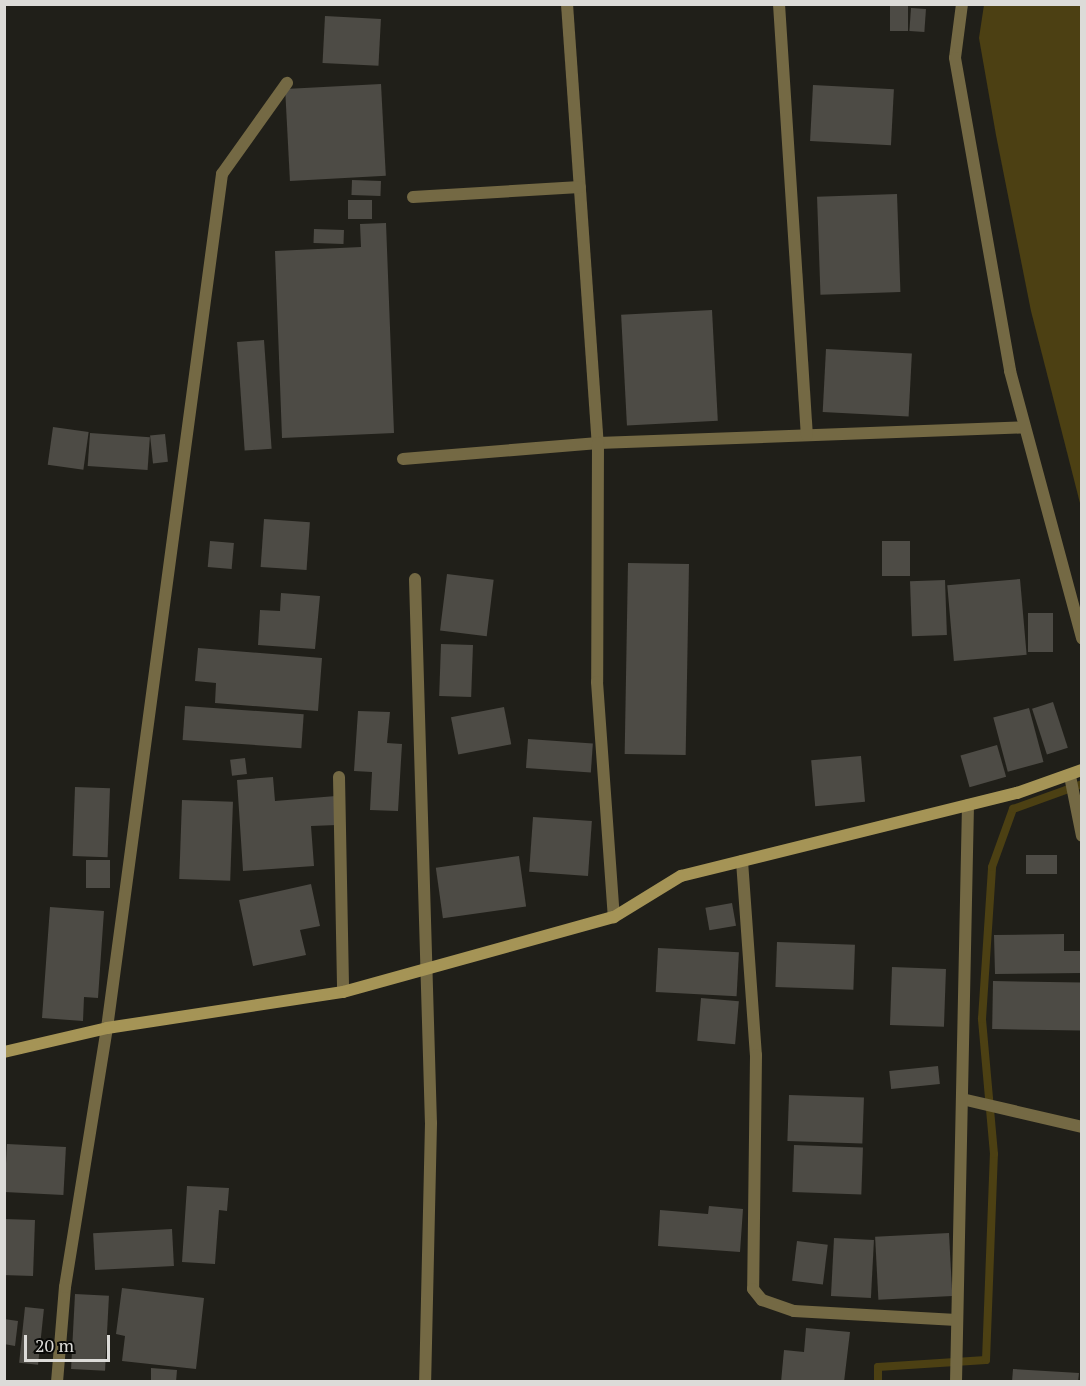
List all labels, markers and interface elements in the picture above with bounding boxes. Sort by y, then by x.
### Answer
scale bar [27,1323,112,1361]
text: 20 m [35,1333,74,1357]

